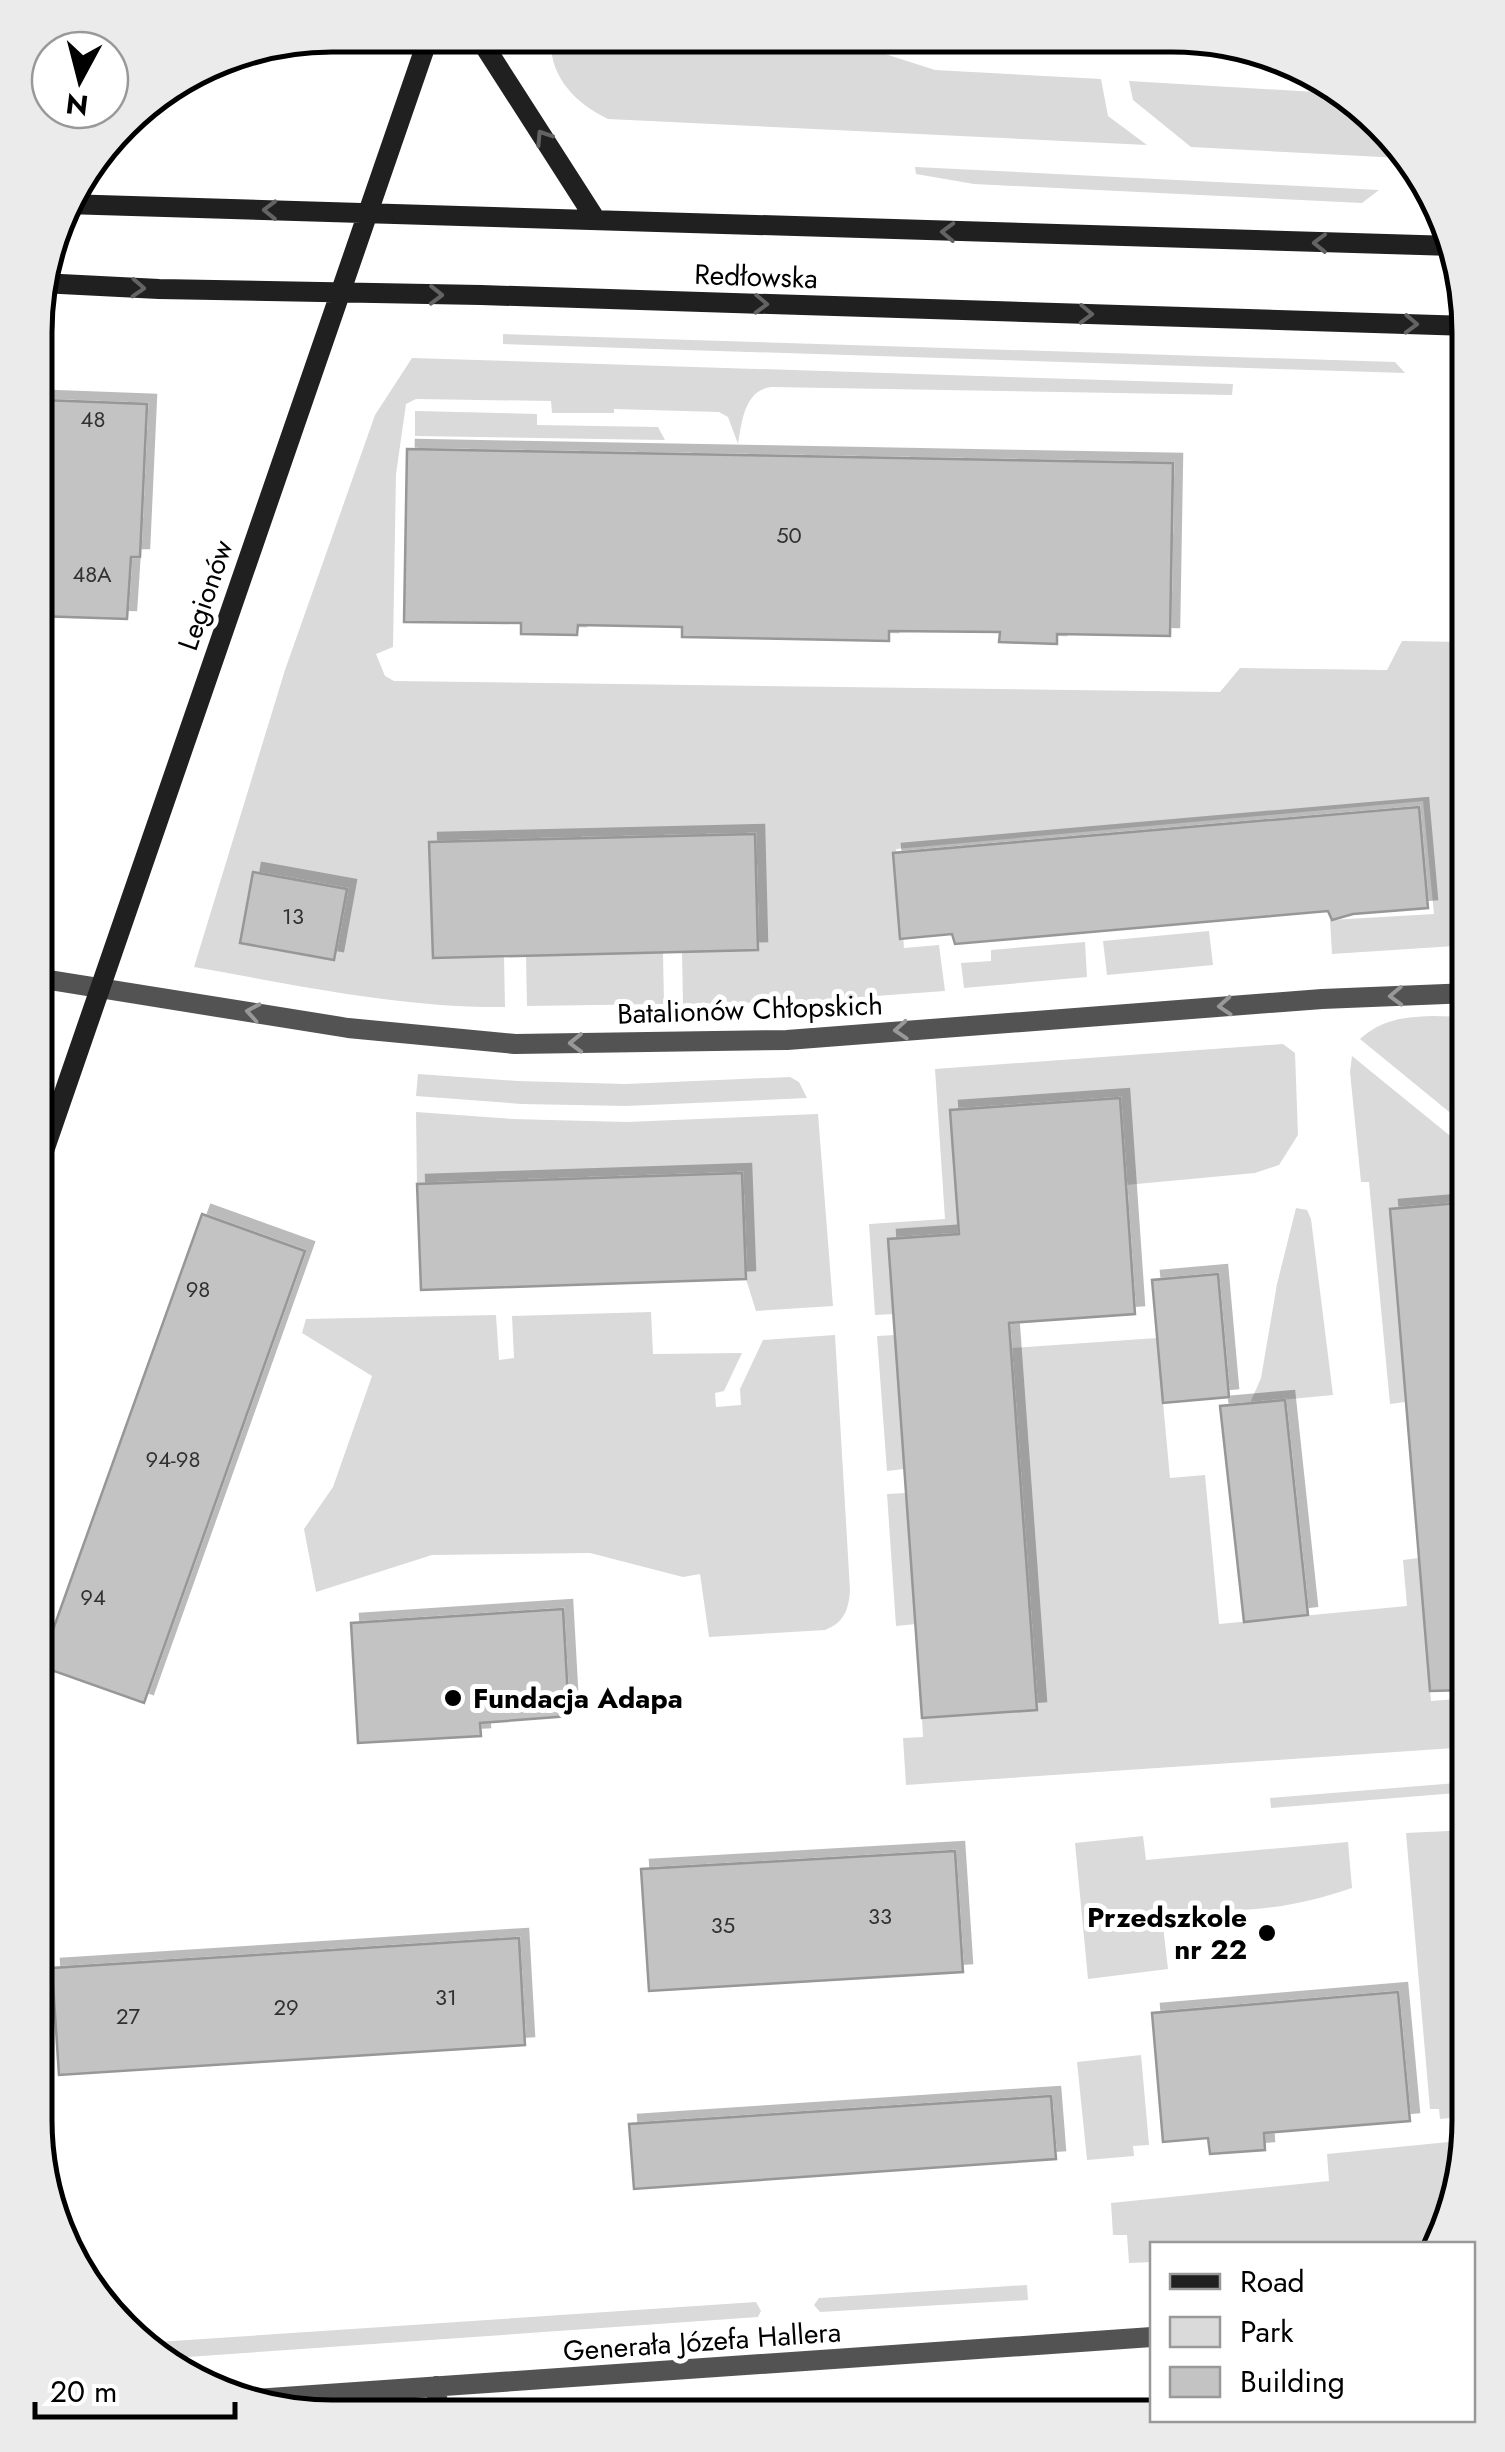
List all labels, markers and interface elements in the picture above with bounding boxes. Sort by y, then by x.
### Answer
north arrow [30,30,130,130]
text: N [63,83,91,126]
one-way arrow [537,130,556,148]
one-way arrow [262,199,278,220]
one-way arrow [940,222,956,243]
one-way arrow [1312,232,1328,253]
street label: Redłowska [694,254,818,299]
one-way arrow [131,277,147,298]
one-way arrow [429,284,445,305]
one-way arrow [754,293,770,314]
one-way arrow [1079,303,1095,324]
one-way arrow [1403,314,1419,335]
house number: 48 [81,403,105,435]
house number: 50 [776,519,802,551]
street label: Legionów [168,535,243,656]
house number: 48A [72,558,112,590]
house number: 13 [282,900,304,932]
street label: Batalionów Chłopskich [616,984,884,1035]
one-way arrow [1387,986,1403,1007]
one-way arrow [1216,995,1232,1016]
one-way arrow [245,1002,262,1023]
one-way arrow [892,1019,908,1041]
one-way arrow [568,1032,584,1054]
house number: 98 [186,1273,210,1305]
house number: 94-98 [146,1443,200,1475]
house number: 94 [80,1581,106,1613]
place label: Fundacja Adapa [473,1678,683,1719]
marker: Fundacja Adapa [442,1687,464,1709]
place label: Przedszkole nr 22 [1087,1897,1247,1970]
house number: 33 [868,1900,892,1932]
house number: 35 [711,1909,735,1941]
marker: Przedszkole nr 22 [1256,1922,1278,1944]
house number: 31 [435,1981,457,2013]
house number: 29 [273,1991,299,2023]
house number: 27 [116,2000,140,2032]
legend [1150,2242,1475,2422]
text: Road [1240,2260,1305,2303]
text: Park [1240,2310,1294,2353]
street label: Generała Józefa Hallera [562,2311,843,2372]
scale bar [35,2357,235,2419]
text: Building [1240,2360,1345,2403]
text: 20 m [50,2370,117,2413]

